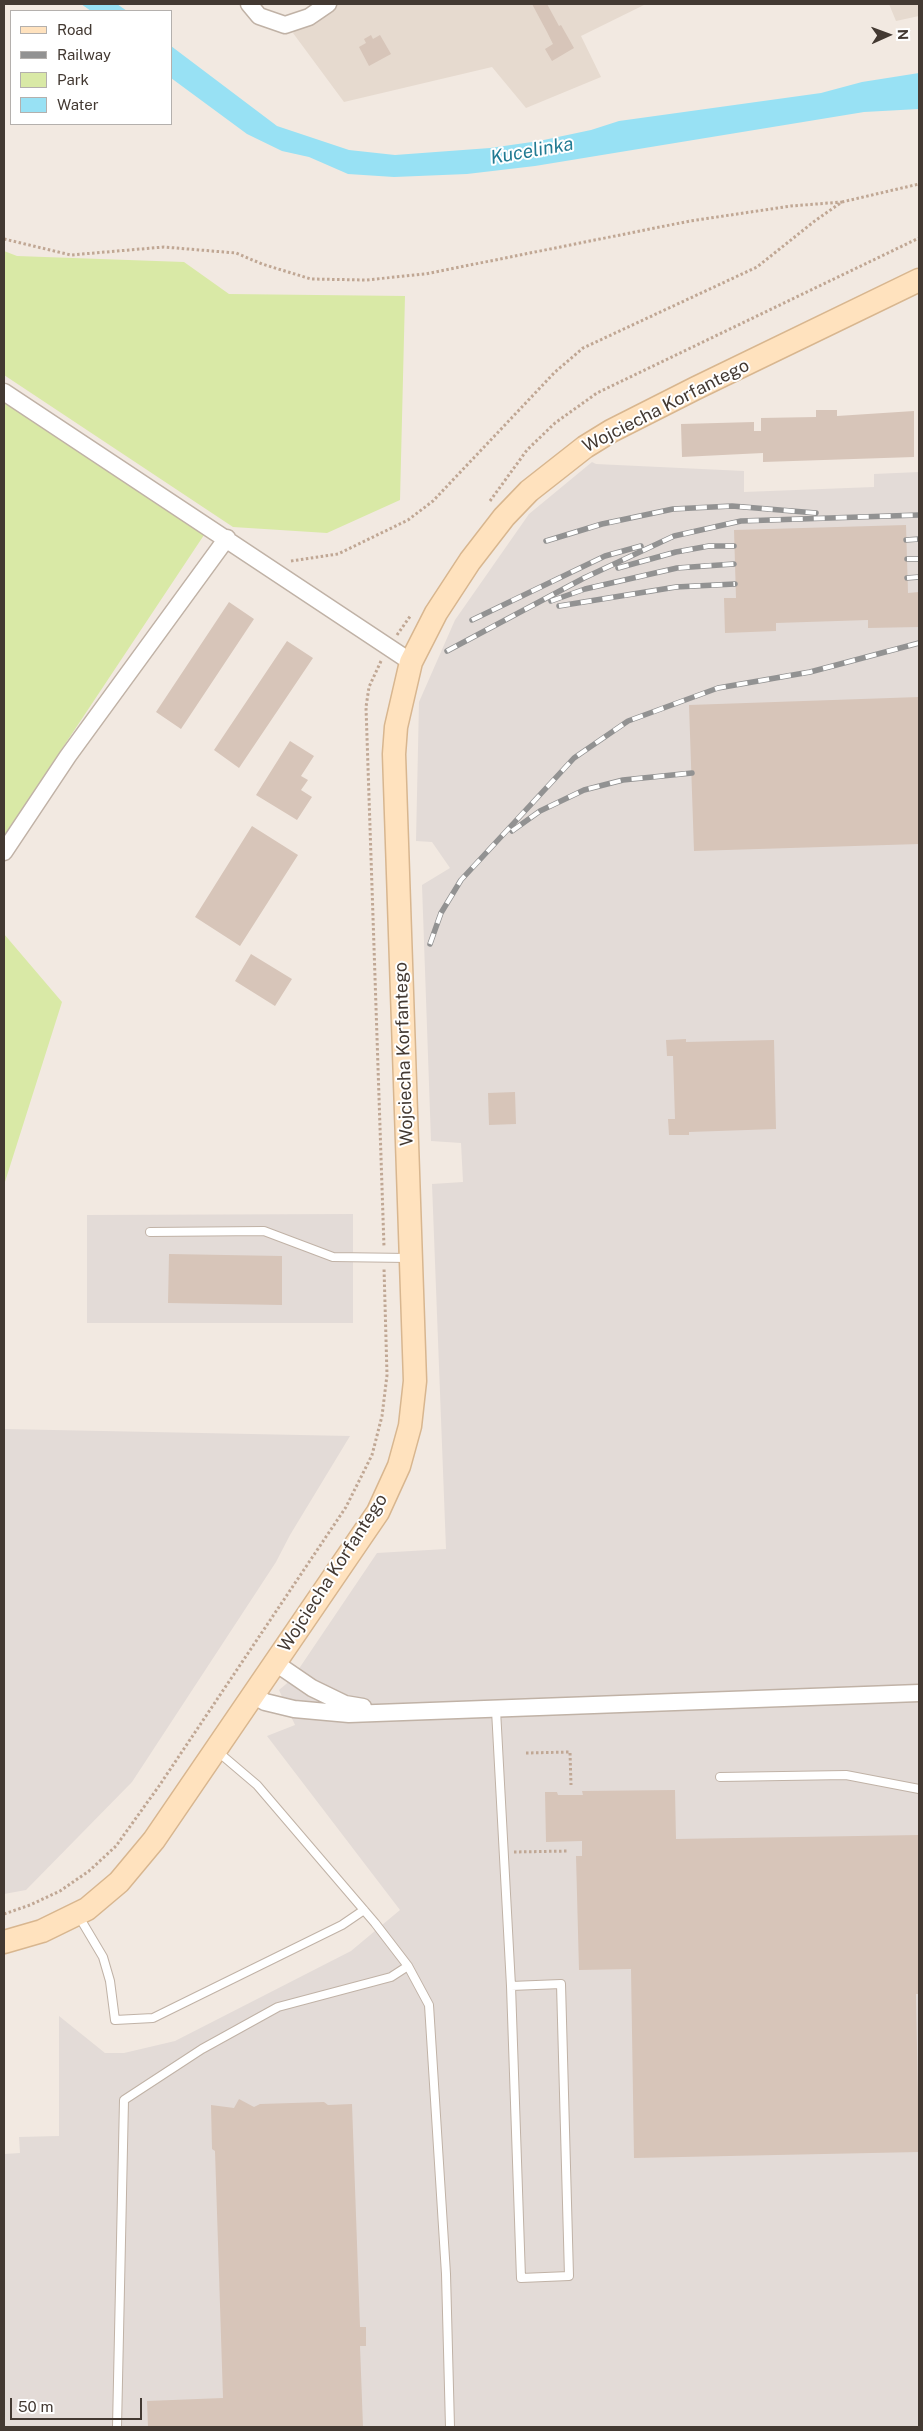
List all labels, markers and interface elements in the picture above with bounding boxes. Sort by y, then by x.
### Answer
legend [10,10,172,125]
north arrow [863,10,913,60]
text: Road [57,21,93,38]
text: N [895,29,911,40]
text: Railway [57,46,111,63]
text: Park [57,71,89,88]
text: Water [57,96,99,113]
water label: Kucelinka [489,132,575,170]
street label: Wojciecha Korfantego [579,355,753,457]
street label: Wojciecha Korfantego [390,962,418,1146]
street label: Wojciecha Korfantego [274,1490,392,1656]
scale bar [12,2388,145,2420]
text: 50 m [18,2398,53,2415]

